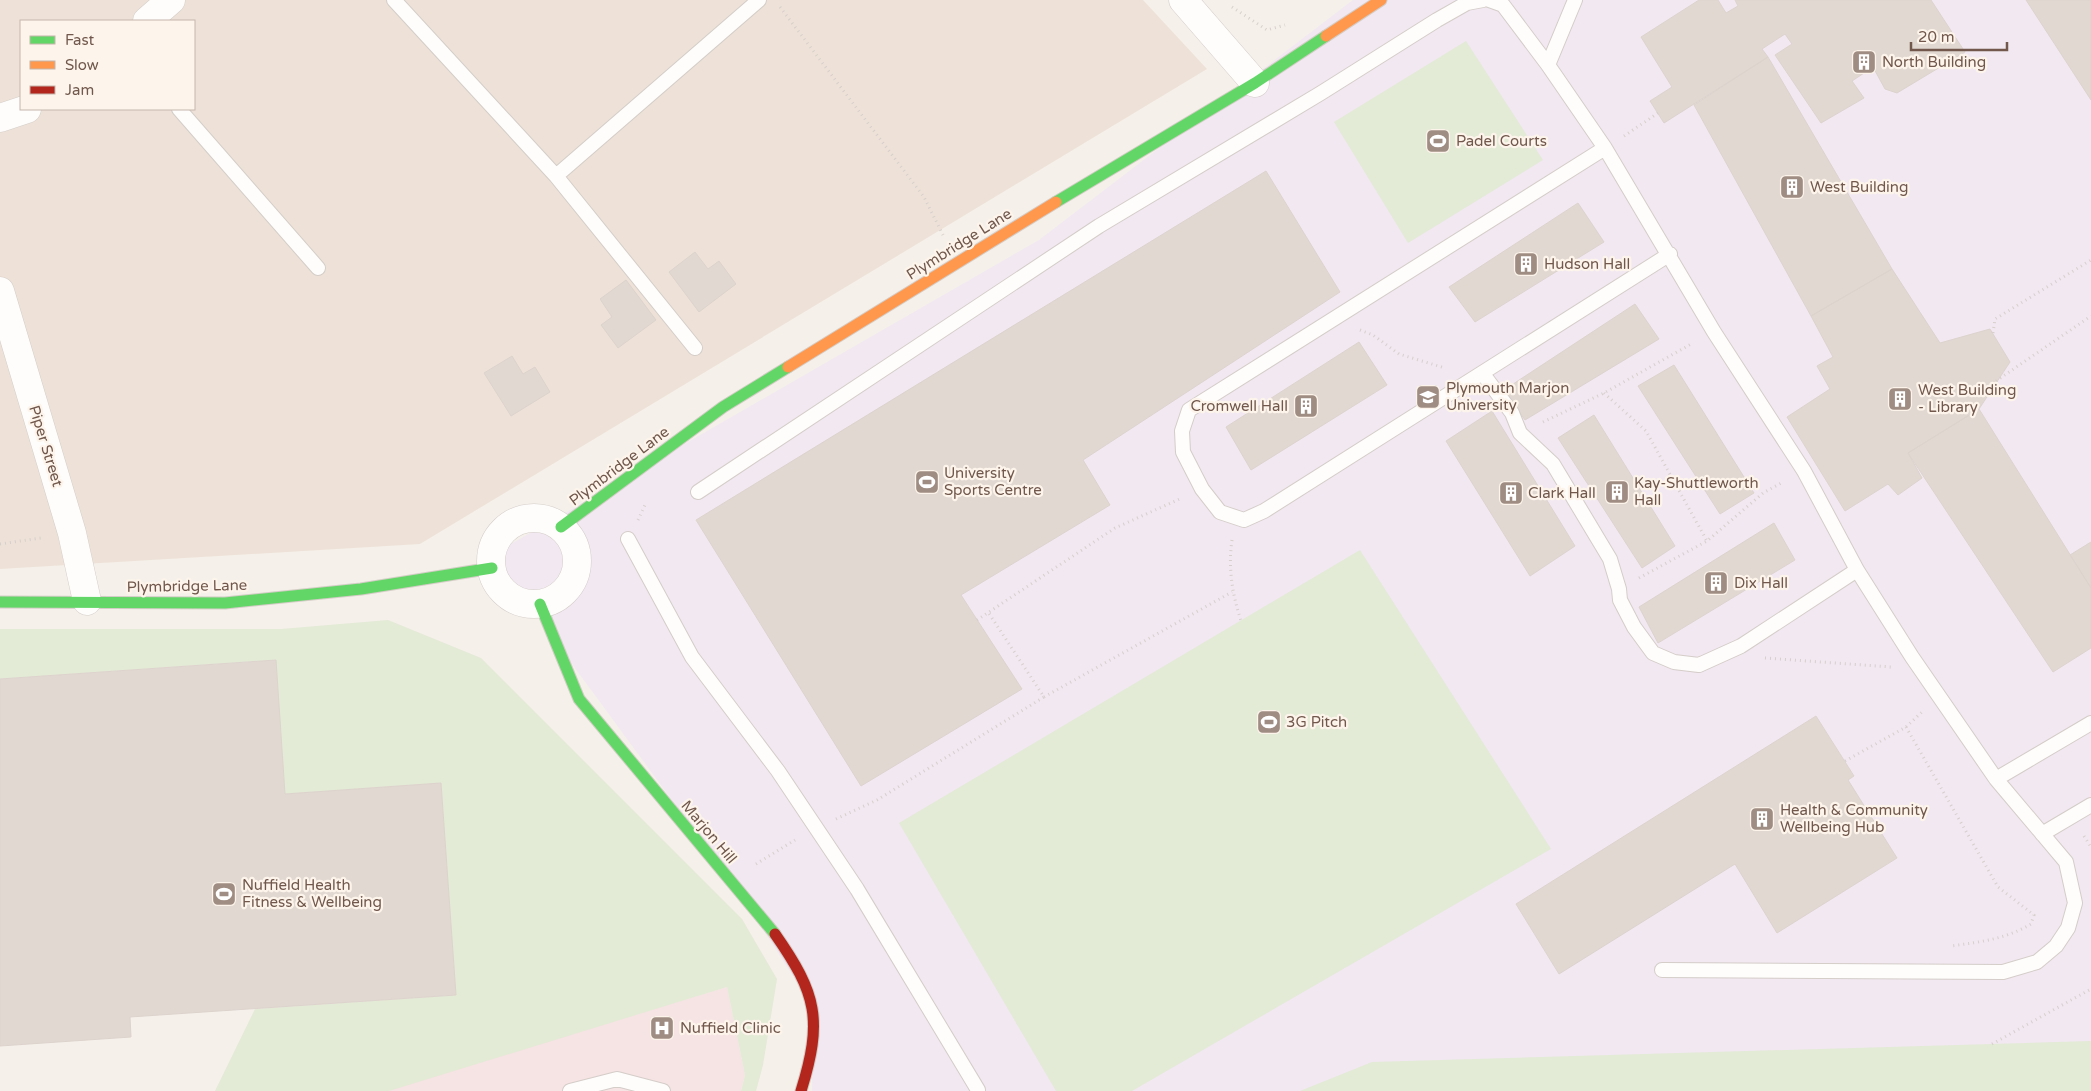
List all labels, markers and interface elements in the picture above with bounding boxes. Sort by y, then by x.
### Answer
legend [20,20,195,110]
scale bar [1911,20,2007,52]
text: 20 m [1918,28,1955,46]
text: Fast [65,31,95,49]
building icon: North Building [1851,49,1877,75]
place label: North Building [1882,53,1986,71]
text: Slow [65,56,99,74]
text: Jam [65,81,94,99]
sports icon: Padel Courts [1425,128,1451,154]
place label: Padel Courts [1456,132,1547,150]
building icon: West Building [1779,174,1805,200]
place label: West Building [1810,178,1908,196]
street label: Plymbridge Lane [903,204,1015,284]
building icon: Hudson Hall [1513,251,1539,277]
place label: Hudson Hall [1544,255,1630,273]
place label: Plymouth Marjon University [1446,379,1569,414]
place label: West Building - Library [1918,381,2016,416]
school or university icon: Plymouth Marjon University [1415,384,1441,410]
building icon: West Building - Library [1887,386,1913,412]
building icon: Cromwell Hall [1293,393,1319,419]
place label: Cromwell Hall [1191,397,1288,415]
street label: Piper Street [25,403,67,489]
street label: Plymbridge Lane [565,423,673,509]
place label: University Sports Centre [944,464,1042,499]
sports icon: University Sports Centre [914,469,940,495]
place label: Kay-Shuttleworth Hall [1634,474,1759,509]
building icon: Kay-Shuttleworth Hall [1604,479,1630,505]
building icon: Clark Hall [1498,480,1524,506]
place label: Clark Hall [1528,484,1596,502]
building icon: Dix Hall [1703,570,1729,596]
place label: Dix Hall [1734,574,1788,592]
street label: Plymbridge Lane [127,576,247,596]
sports icon: 3G Pitch [1256,709,1282,735]
place label: 3G Pitch [1286,713,1347,731]
street label: Marjon Hill [677,797,741,867]
place label: Health & Community Wellbeing Hub [1780,801,1928,836]
building icon: Health & Community Wellbeing Hub [1749,806,1775,832]
place label: Nuffield Health Fitness & Wellbeing [242,876,382,911]
sports icon: Nuffield Health Fitness & Wellbeing [211,881,237,907]
hospital icon: Nuffield Clinic [649,1015,675,1041]
place label: Nuffield Clinic [680,1019,781,1037]

